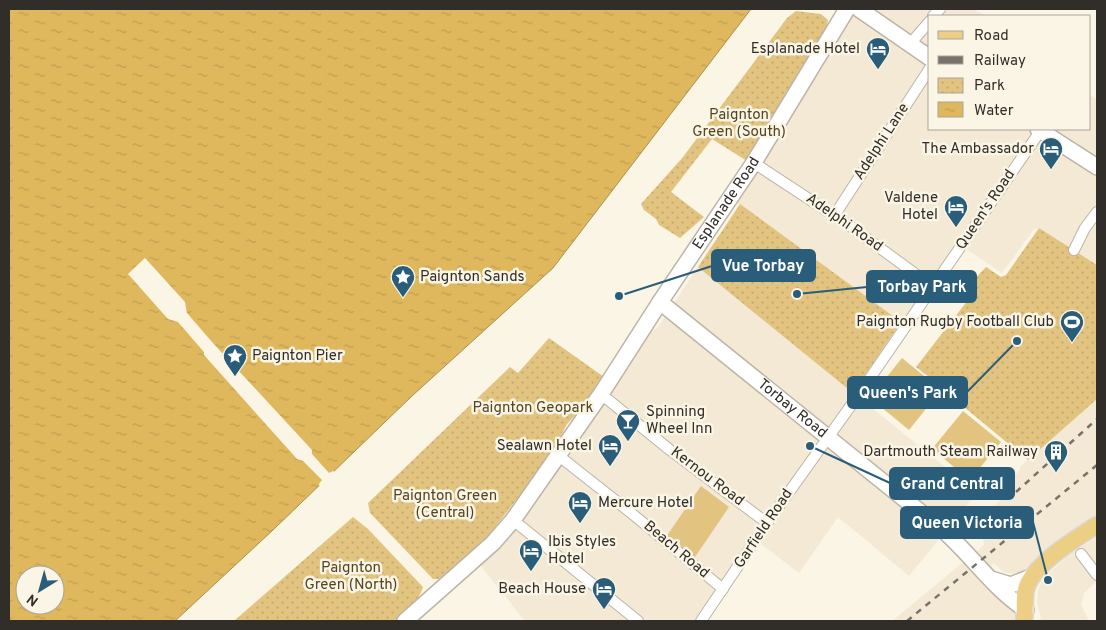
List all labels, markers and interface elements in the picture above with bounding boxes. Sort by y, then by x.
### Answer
legend [928,15,1091,130]
text: Road [974,27,1009,46]
hotel icon: Esplanade Hotel [865,36,891,70]
place label: Esplanade Hotel [751,40,860,59]
text: Railway [974,52,1026,71]
text: Park [974,77,1005,96]
street label: Adelphi Lane [850,100,914,184]
text: Water [974,102,1014,121]
park label: Paignton Green (South) [692,106,786,142]
hotel icon: The Ambassador [1038,136,1064,170]
place label: The Ambassador [922,140,1034,159]
street label: Esplanade Road [688,154,764,253]
street label: Queen's Road [952,166,1020,254]
place label: Valdene Hotel [884,189,938,225]
street label: Adelphi Road [802,190,886,256]
hotel icon: Valdene Hotel [943,194,969,228]
callout: Vue Torbay [712,250,815,281]
text: Vue Torbay [722,257,804,277]
place icon: Paignton Sands [390,264,416,298]
place label: Paignton Sands [420,268,525,287]
callout: Torbay Park [867,271,976,302]
text: Torbay Park [877,278,967,298]
sports icon: Paignton Rugby Football Club [1059,309,1085,343]
place label: Paignton Rugby Football Club [856,313,1054,332]
place icon: Paignton Pier [222,343,248,377]
place label: Paignton Pier [252,347,343,366]
street label: Torbay Road [754,375,831,443]
callout: Queen's Park [848,377,967,408]
text: Queen's Park [859,384,957,404]
park label: Paignton Geopark [473,399,593,418]
place label: Spinning Wheel Inn [646,403,712,439]
bar icon: Spinning Wheel Inn [615,408,641,442]
hotel icon: Sealawn Hotel [597,433,623,467]
place label: Sealawn Hotel [497,437,592,456]
building icon: Dartmouth Steam Railway [1043,439,1069,473]
street label: Kernou Road [666,443,748,511]
place label: Dartmouth Steam Railway [863,443,1038,462]
callout: Grand Central [890,468,1014,499]
text: Grand Central [900,475,1004,495]
street label: Garfield Road [730,486,798,572]
park label: Paignton Green (Central) [393,487,497,523]
hotel icon: Mercure Hotel [567,490,593,524]
place label: Mercure Hotel [598,494,693,513]
callout: Queen Victoria [901,507,1033,538]
text: Queen Victoria [911,514,1023,534]
street label: Beach Road [639,517,713,583]
place label: Ibis Styles Hotel [548,533,616,569]
hotel icon: Ibis Styles Hotel [518,538,544,572]
park label: Paignton Green (North) [304,559,398,595]
north arrow [15,565,65,615]
hotel icon: Beach House [591,576,617,610]
place label: Beach House [498,580,586,599]
text: N [24,589,42,609]

